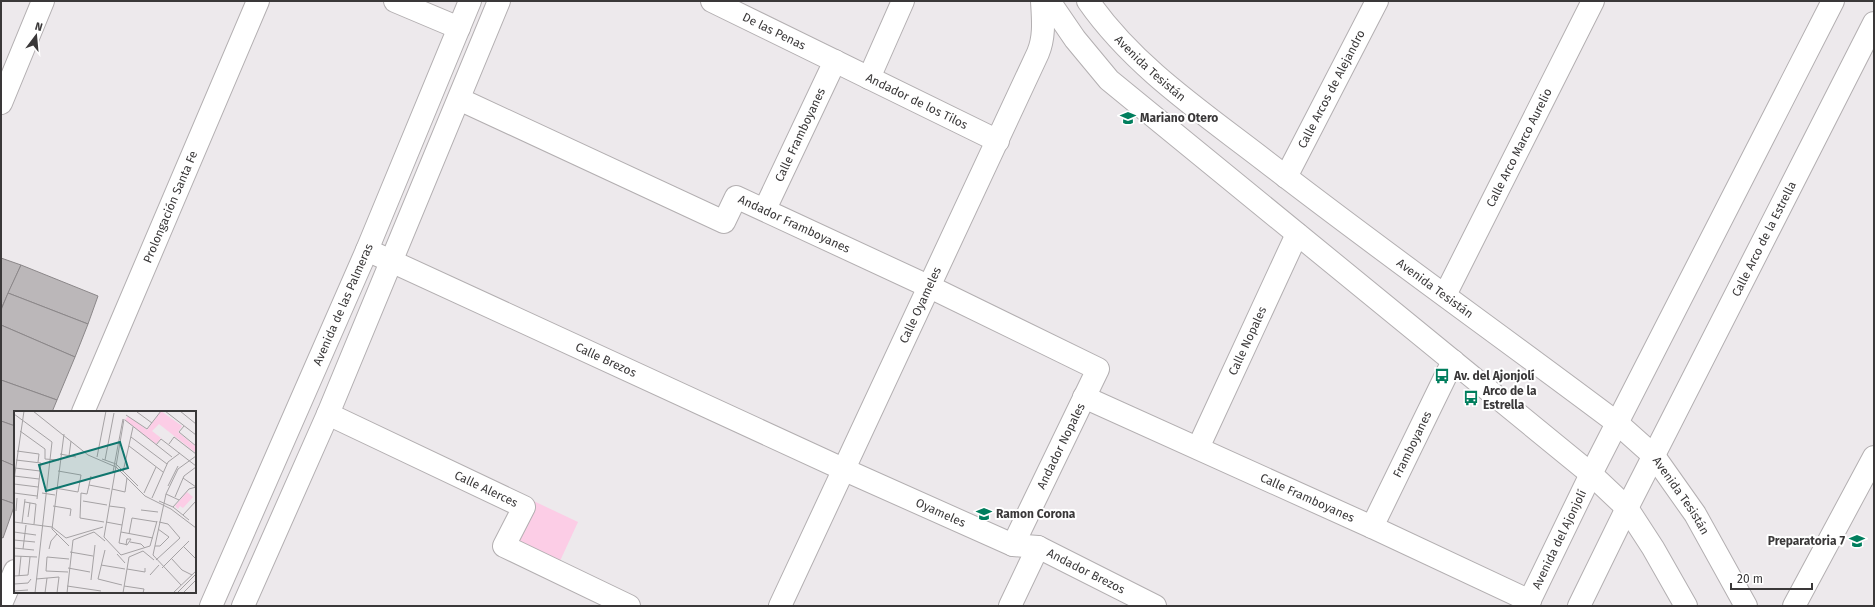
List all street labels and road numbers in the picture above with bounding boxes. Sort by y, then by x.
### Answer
street label: De las Penas [740,10,808,53]
street label: Calle Arcos de Alejandro [1295,27,1368,151]
street label: Avenida Tesistán [1112,32,1189,104]
street label: Andador de los Tilos [864,70,970,132]
street label: Calle Framboyanes [772,85,828,184]
street label: Calle Arco Marco Aurelio [1483,86,1555,209]
street label: Prolongación Santa Fe [140,149,200,265]
street label: Calle Arco de la Estrella [1729,179,1799,299]
street label: Andador Framboyanes [736,192,853,256]
street label: Avenida de las Palmeras [310,241,376,368]
street label: Avenida Tesistán [1394,256,1476,321]
street label: Calle Oyameles [897,264,944,346]
street label: Calle Nopales [1226,304,1270,377]
street label: Calle Brezos [573,340,639,380]
street label: Andador Nopales [1034,400,1088,491]
street label: Framboyanes [1390,409,1435,480]
street label: Avenida Tesistán [1650,454,1712,537]
street label: Calle Alerces [452,468,520,510]
street label: Calle Framboyanes [1258,470,1357,525]
street label: Avenida del Ajonjolí [1529,487,1590,591]
street label: Oyameles [914,496,968,530]
street label: Andador Brezos [1045,546,1128,597]

